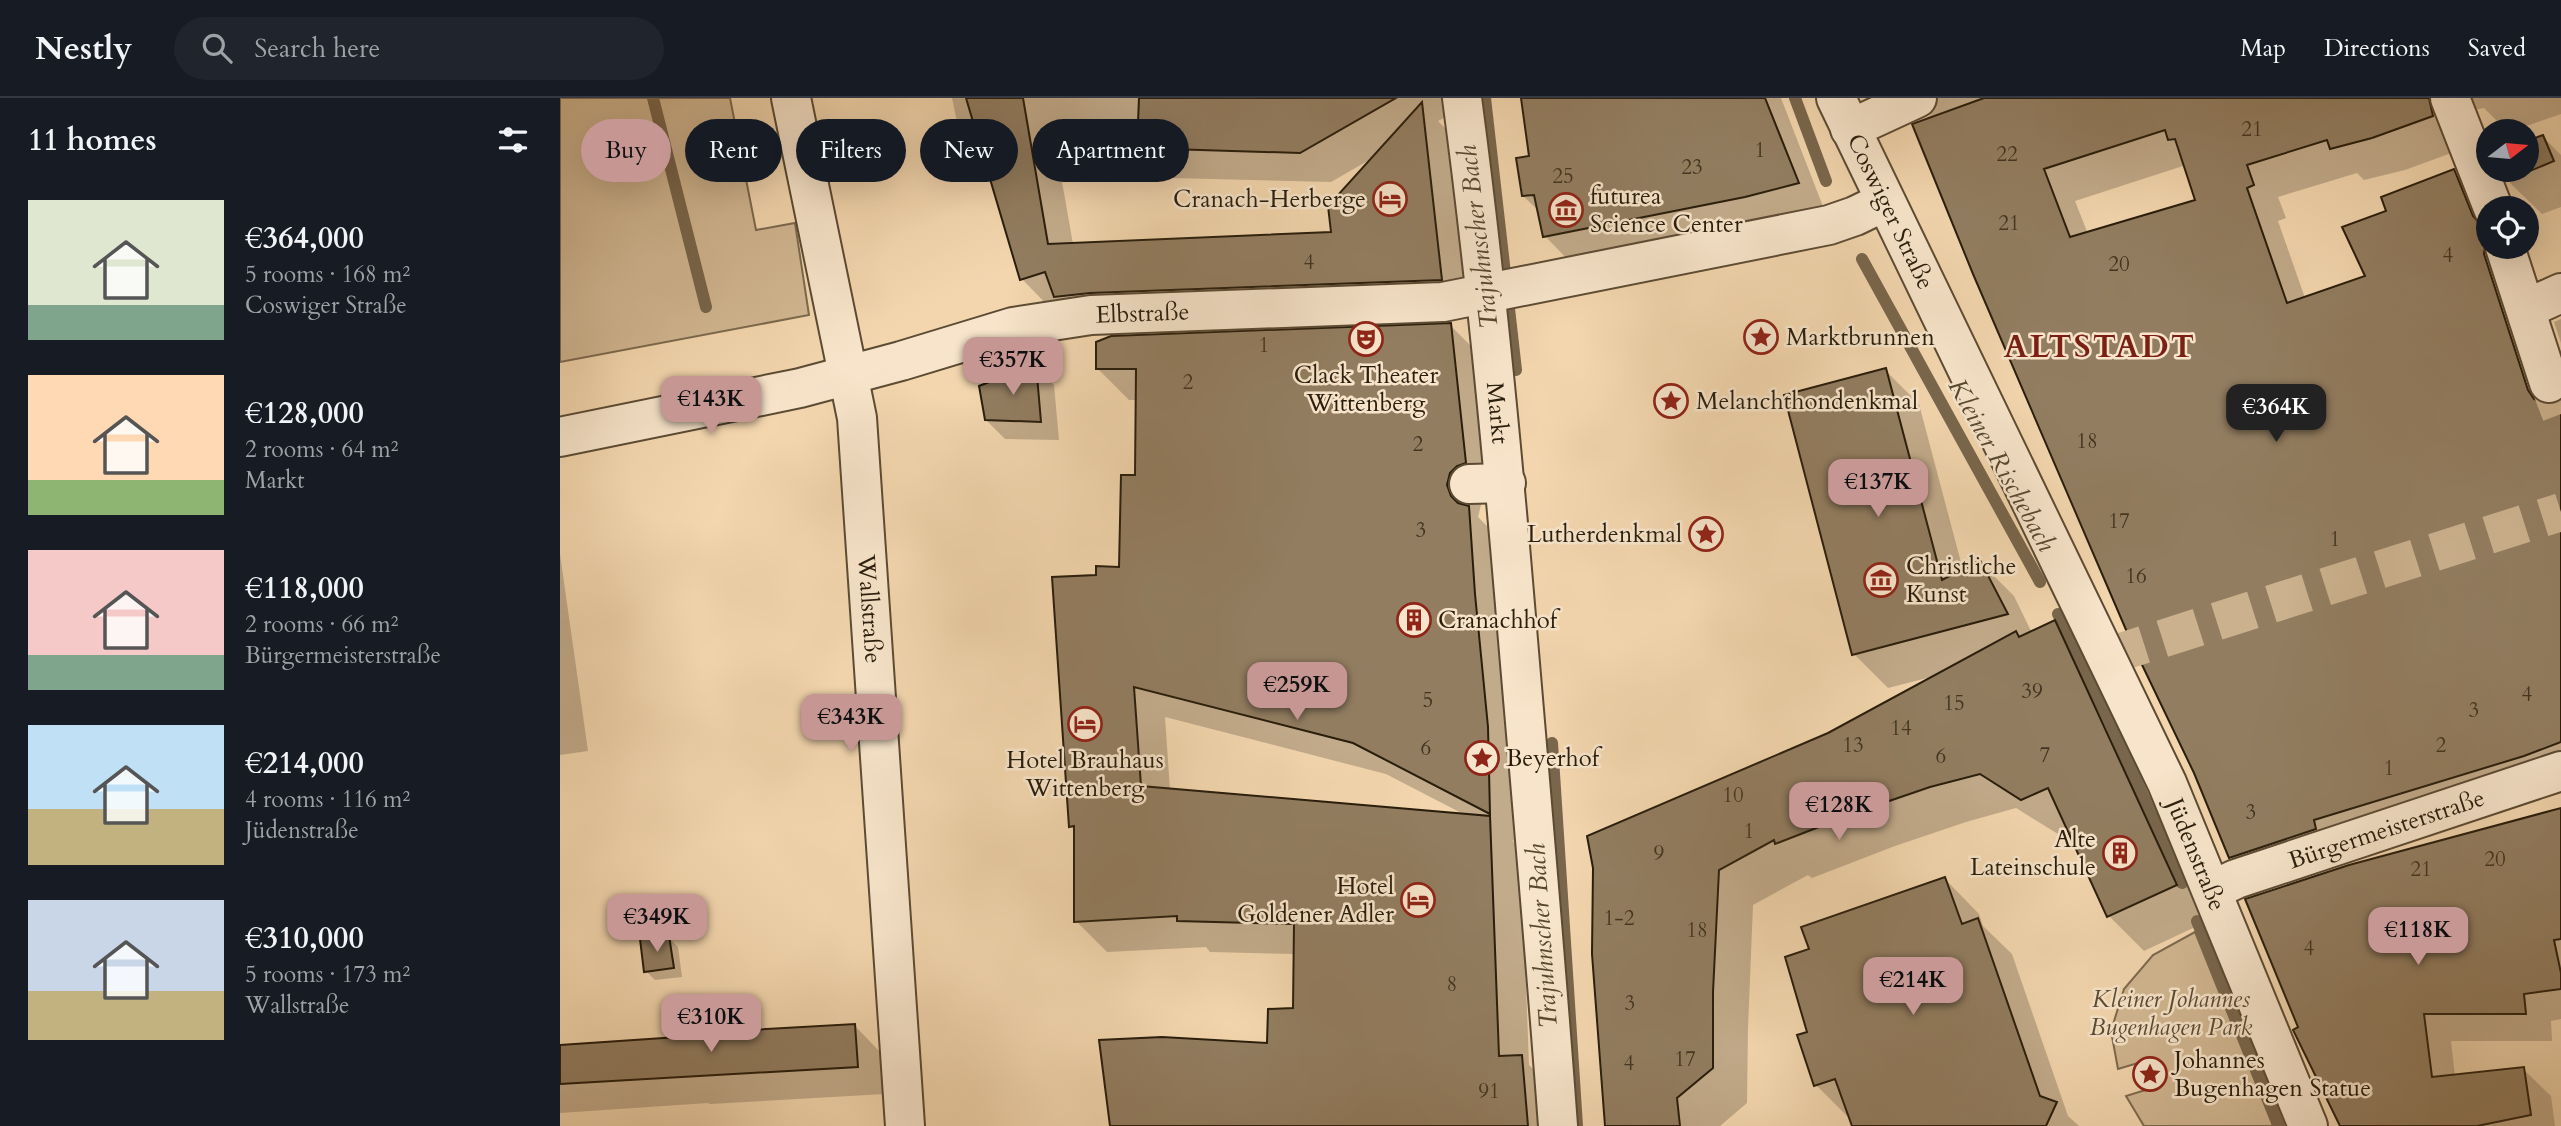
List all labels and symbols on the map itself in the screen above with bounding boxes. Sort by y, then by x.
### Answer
house number: 21 [2241,115,2263,144]
north arrow [2476,119,2539,182]
street label: Coswiger Straße [1839,128,1942,295]
house number: 1 [1755,136,1765,165]
house number: 22 [1996,140,2018,169]
water label: Trajuhnscher Bach [1449,142,1507,331]
house number: 23 [1681,153,1703,182]
house number: 25 [1552,162,1574,191]
hotel icon: Cranach-Herberge [1371,180,1409,218]
place label: futurea Science Center [1590,180,1743,241]
place label: Cranach-Herberge [1173,183,1366,216]
museum icon: futurea Science Center [1547,191,1585,229]
house number: 21 [1998,209,2020,238]
house number: 4 [2443,241,2454,270]
house number: 4 [1304,248,1315,277]
house number: 20 [2108,250,2130,279]
street label: Elbstraße [1095,295,1190,331]
place icon: Marktbrunnen [1742,318,1780,356]
theatre icon: Clack Theater Wittenberg [1347,320,1385,358]
place label: Marktbrunnen [1786,321,1935,354]
district label: ALTSTADT [2004,325,2196,369]
house number: 1 [1259,331,1269,360]
pin: €357K [964,338,1062,397]
place label: Clack Theater Wittenberg [1294,359,1438,420]
house number: 2 [1183,368,1194,397]
water label: Kleiner Rischebach [1940,372,2064,558]
pin: €143K [662,376,760,436]
street label: Markt [1478,380,1517,446]
place icon: Melanchthondenkmal [1652,382,1690,420]
pin: €364K [2227,384,2325,444]
place label: Melanchthondenkmal [1696,385,1918,418]
house number: 18 [2076,427,2098,456]
house number: 2 [1413,430,1424,459]
pin: €137K [1829,460,1927,519]
house number: 17 [2108,507,2130,536]
place icon: Lutherdenkmal [1687,515,1725,553]
house number: 3 [1416,516,1426,545]
place label: Lutherdenkmal [1527,518,1682,551]
house number: 1 [2330,525,2340,554]
place label: Christliche Kunst [1906,550,2017,611]
street label: Wallstraße [850,552,890,664]
museum icon: Christliche Kunst [1862,561,1900,599]
house number: 16 [2125,562,2147,591]
building icon: Cranachhof [1395,601,1433,639]
place label: Cranachhof [1438,604,1561,637]
pin: €259K [1248,662,1346,722]
house number: 39 [2021,677,2043,706]
house number: 4 [2522,680,2533,709]
house number: 5 [1423,686,1433,715]
house number: 15 [1943,689,1965,718]
pin: €343K [802,694,900,754]
house number: 3 [2469,696,2479,725]
hotel icon: Hotel Brauhaus Wittenberg [1066,705,1104,743]
house number: 14 [1890,714,1912,743]
house number: 13 [1842,731,1864,760]
house number: 2 [2436,731,2447,760]
house number: 6 [1421,734,1431,763]
place icon: Beyerhof [1463,739,1501,777]
house number: 7 [2040,741,2051,770]
place label: Beyerhof [1506,742,1603,775]
house number: 6 [1936,742,1946,771]
place label: Hotel Brauhaus Wittenberg [1006,744,1164,805]
house number: 1 [2384,754,2394,783]
house number: 10 [1722,781,1744,810]
street label: Bürgermeisterstraße [2284,781,2489,877]
pin: €128K [1790,782,1888,842]
street label: Jüdenstraße [2157,791,2234,916]
house number: 3 [2246,798,2256,827]
house number: 1 [1744,817,1754,846]
place label: Alte Lateinschule [1970,823,2096,884]
building icon: Alte Lateinschule [2101,834,2139,872]
house number: 9 [1654,839,1665,868]
water label: Trajuhnscher Bach [1518,842,1566,1030]
house number: 20 [2484,845,2506,874]
house number: 21 [2410,855,2432,884]
place label: Hotel Goldener Adler [1237,870,1394,931]
hotel icon: Hotel Goldener Adler [1399,881,1437,919]
pin: €349K [608,894,706,954]
house number: 1-2 [1604,904,1635,933]
pin: €118K [2369,908,2467,967]
house number: 18 [1686,916,1708,945]
house number: 4 [2304,934,2315,963]
pin: €214K [1864,958,1962,1017]
house number: 8 [1447,970,1457,999]
park label: Kleiner Johannes Bugenhagen Park [2090,983,2253,1044]
house number: 3 [1625,989,1635,1018]
pin: €310K [662,995,760,1054]
place label: Johannes Bugenhagen Statue [2171,1044,2371,1105]
house number: 17 [1674,1045,1696,1074]
house number: 4 [1624,1049,1635,1078]
place icon: Johannes Bugenhagen Statue [2131,1055,2169,1093]
house number: 91 [1478,1077,1500,1106]

